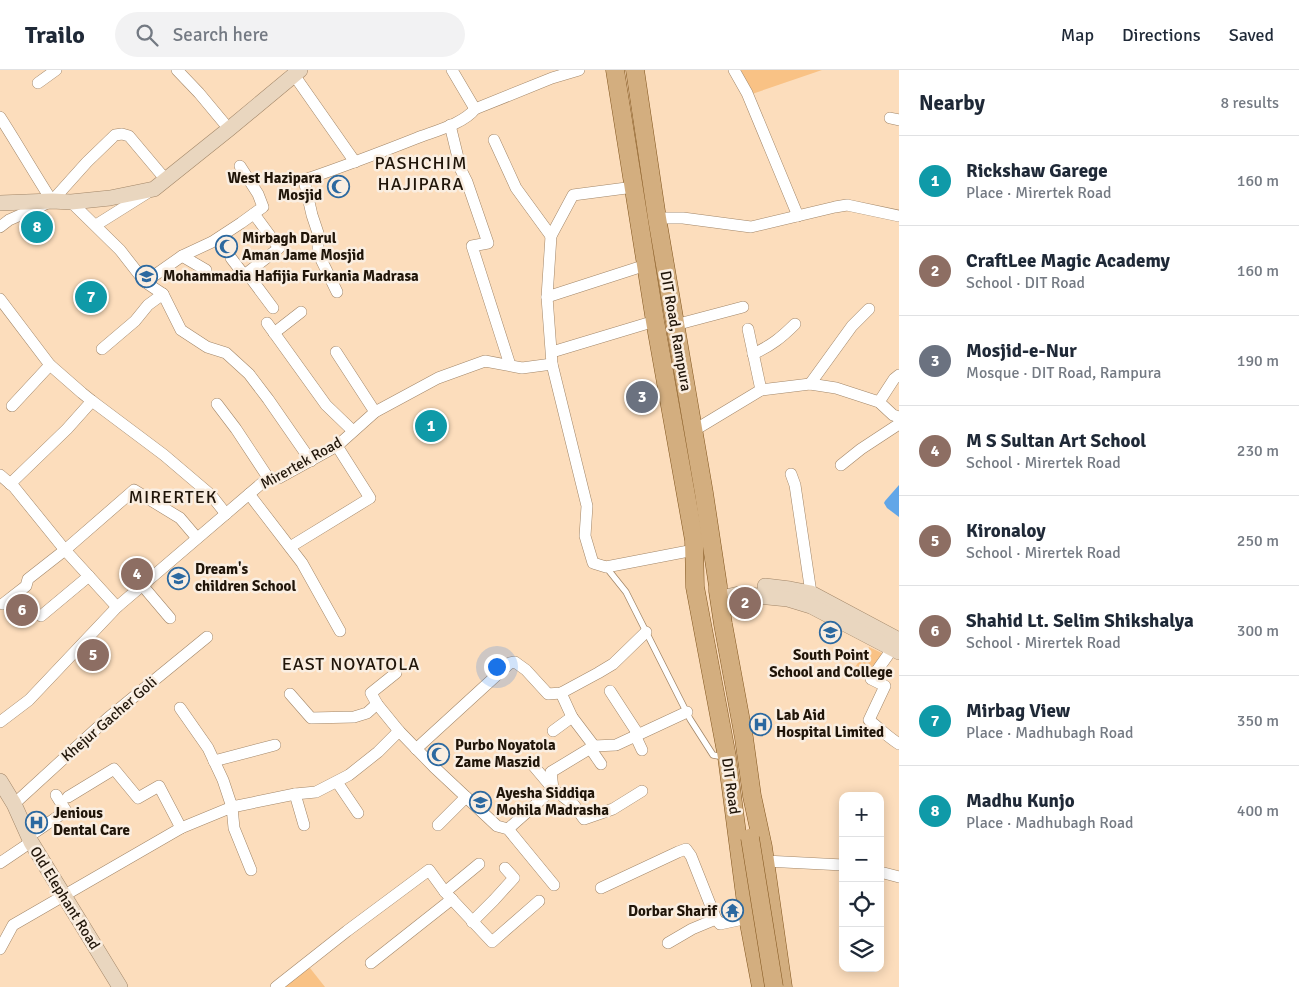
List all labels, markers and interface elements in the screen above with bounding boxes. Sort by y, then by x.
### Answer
search box [115,12,465,57]
text: Trailo [25,20,85,50]
icon: search [133,21,161,49]
text: Search here [173,23,269,47]
text: Map [1061,24,1094,46]
text: Directions [1122,24,1201,46]
text: Saved [1229,24,1274,46]
text: Nearby [919,90,985,116]
text: 8 results [1220,93,1279,113]
district label: PASHCHIM HAJIPARA [374,152,468,195]
text: Rickshaw Garege [966,159,1108,183]
place label: West Hazipara Mosjid [228,169,322,204]
text: 1 [931,171,939,191]
text: 160 m [1237,171,1279,191]
mosque icon: West Hazipara Mosjid [326,175,350,199]
text: Place · Mirertek Road [966,183,1112,203]
pin: 8 [21,208,53,246]
place label: Mirbagh Darul Aman Jame Mosjid [242,229,364,264]
mosque icon: Mirbagh Darul Aman Jame Mosjid [214,235,238,259]
text: CraftLee Magic Academy [966,249,1170,273]
text: 2 [931,261,939,281]
text: 160 m [1237,261,1279,281]
school or university icon: Mohammadia Hafijia Furkania Madrasa [135,264,159,288]
place label: Mohammadia Hafijia Furkania Madrasa [163,267,419,285]
street label: DIT Road, Rampura [657,269,695,393]
text: School · DIT Road [966,273,1085,293]
pin: 7 [75,278,107,316]
text: Mosjid-e-Nur [966,339,1077,363]
text: 3 [931,351,939,371]
text: 190 m [1237,351,1279,371]
text: Mosque · DIT Road, Rampura [966,363,1161,383]
pin: 3 [626,378,658,416]
pin: 1 [415,407,447,445]
text: M S Sultan Art School [966,429,1146,453]
street label: Mirertek Road [257,433,345,493]
text: 4 [931,441,939,461]
text: 230 m [1237,441,1279,461]
text: School · Mirertek Road [966,453,1121,473]
district label: MIRERTEK [128,486,218,508]
text: Kironaloy [966,519,1046,543]
text: 5 [931,531,939,551]
text: 250 m [1237,531,1279,551]
text: School · Mirertek Road [966,543,1121,563]
pin: 4 [121,555,153,593]
place label: Dream's children School [195,560,296,595]
school or university icon: Dream's children School [167,566,191,590]
pin: 2 [729,584,761,622]
pin: 6 [6,591,38,629]
text: Shahid Lt. Selim Shikshalya [966,609,1194,633]
school or university icon: South Point School and College [819,620,843,644]
text: 6 [931,621,939,641]
text: 300 m [1237,621,1279,641]
text: School · Mirertek Road [966,633,1121,653]
pin: 5 [77,636,109,674]
place label: South Point School and College [769,646,893,681]
district label: EAST NOYATOLA [282,653,420,675]
your location [484,654,510,680]
street label: Khejur Gacher Goli [58,673,160,765]
text: Mirbag View [966,699,1070,723]
place label: Lab Aid Hospital Limited [776,706,884,741]
text: 7 [931,711,939,731]
text: 350 m [1237,711,1279,731]
hospital icon: Lab Aid Hospital Limited [748,712,772,736]
text: Place · Madhubagh Road [966,723,1134,743]
place label: Purbo Noyatola Zame Maszid [455,736,556,771]
mosque icon: Purbo Noyatola Zame Maszid [427,742,451,766]
street label: DIT Road [718,757,744,815]
place label: Ayesha Siddiqa Mohila Madrasha [496,784,609,819]
text: Madhu Kunjo [966,789,1075,813]
school or university icon: Ayesha Siddiqa Mohila Madrasha [468,790,492,814]
map controls [839,792,884,972]
button: + [839,792,884,837]
text: 8 [931,801,939,821]
text: 400 m [1237,801,1279,821]
place label: Jenious Dental Care [53,804,130,839]
hospital icon: Jenious Dental Care [25,810,49,834]
text: Place · Madhubagh Road [966,813,1134,833]
button: − [839,837,884,882]
street label: Old Elephant Road [26,843,104,953]
button: locate [839,882,884,927]
temple icon: Dorbar Sharif [721,899,745,923]
place label: Dorbar Sharif [628,902,719,920]
button: layers [839,927,884,972]

